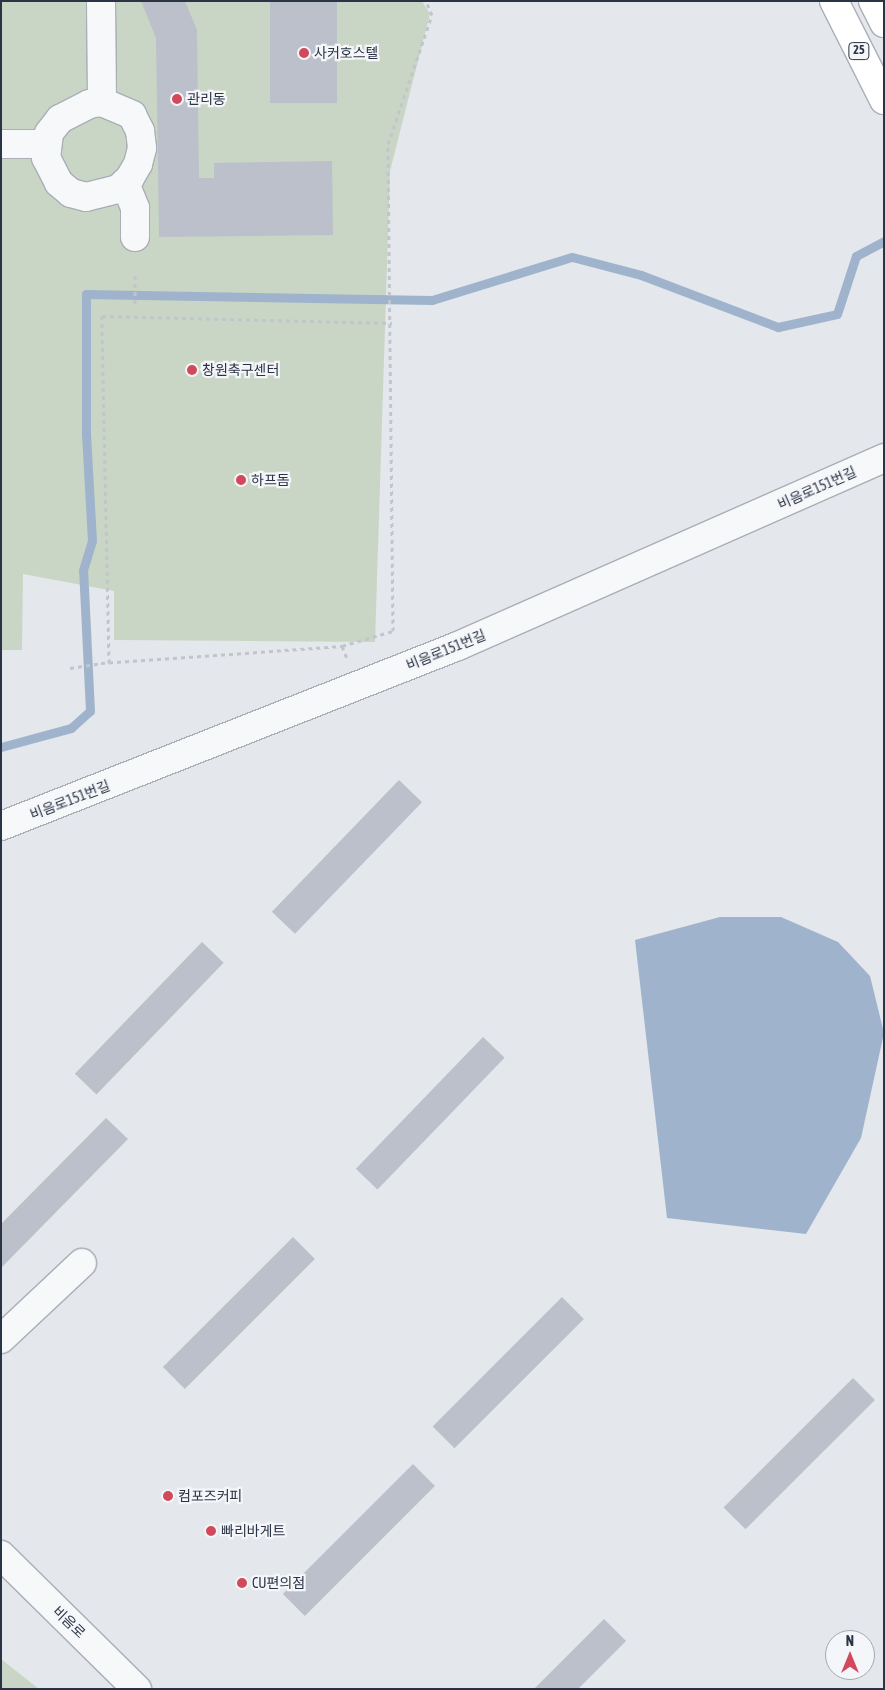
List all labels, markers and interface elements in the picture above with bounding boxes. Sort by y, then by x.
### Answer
road number: 25 [848,41,870,60]
place label: 사커호스텔 [314,45,378,61]
marker: 사커호스텔 [298,47,310,59]
place label: 관리동 [187,91,226,107]
marker: 관리동 [171,93,183,105]
place label: 창원축구센터 [202,362,279,378]
marker: 창원축구센터 [186,364,198,376]
street label: 비음로151번길 [775,463,859,513]
place label: 하프돔 [251,472,290,488]
marker: 하프돔 [235,474,247,486]
street label: 비음로151번길 [404,626,488,674]
street label: 비음로151번길 [28,777,112,823]
place label: 컴포즈커피 [178,1488,242,1504]
marker: 컴포즈커피 [162,1490,174,1502]
place label: 빠리바게트 [221,1523,285,1539]
marker: 빠리바게트 [205,1525,217,1537]
place label: CU편의점 [252,1575,305,1591]
marker: CU편의점 [236,1577,248,1589]
street label: 비음로 [49,1603,89,1641]
north arrow [825,1630,875,1680]
text: N [846,1633,854,1649]

